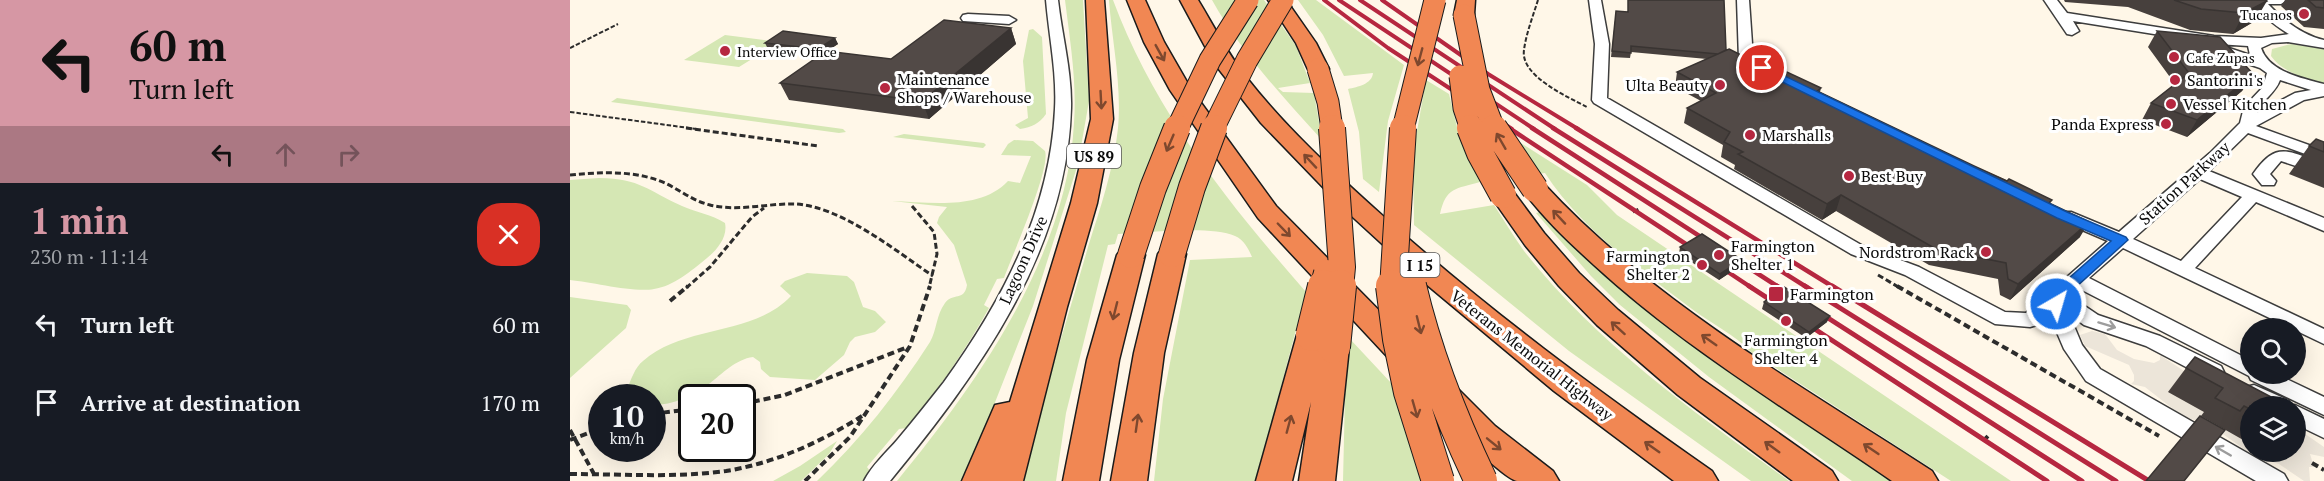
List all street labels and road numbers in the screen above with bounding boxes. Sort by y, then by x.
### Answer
street label: Station Parkway [2134,136,2235,230]
road number: US 89 [1067,144,1121,168]
street label: Lagoon Drive [994,212,1052,308]
road number: I 15 [1400,253,1440,277]
street label: Veterans Memorial Highway [1446,285,1618,426]

